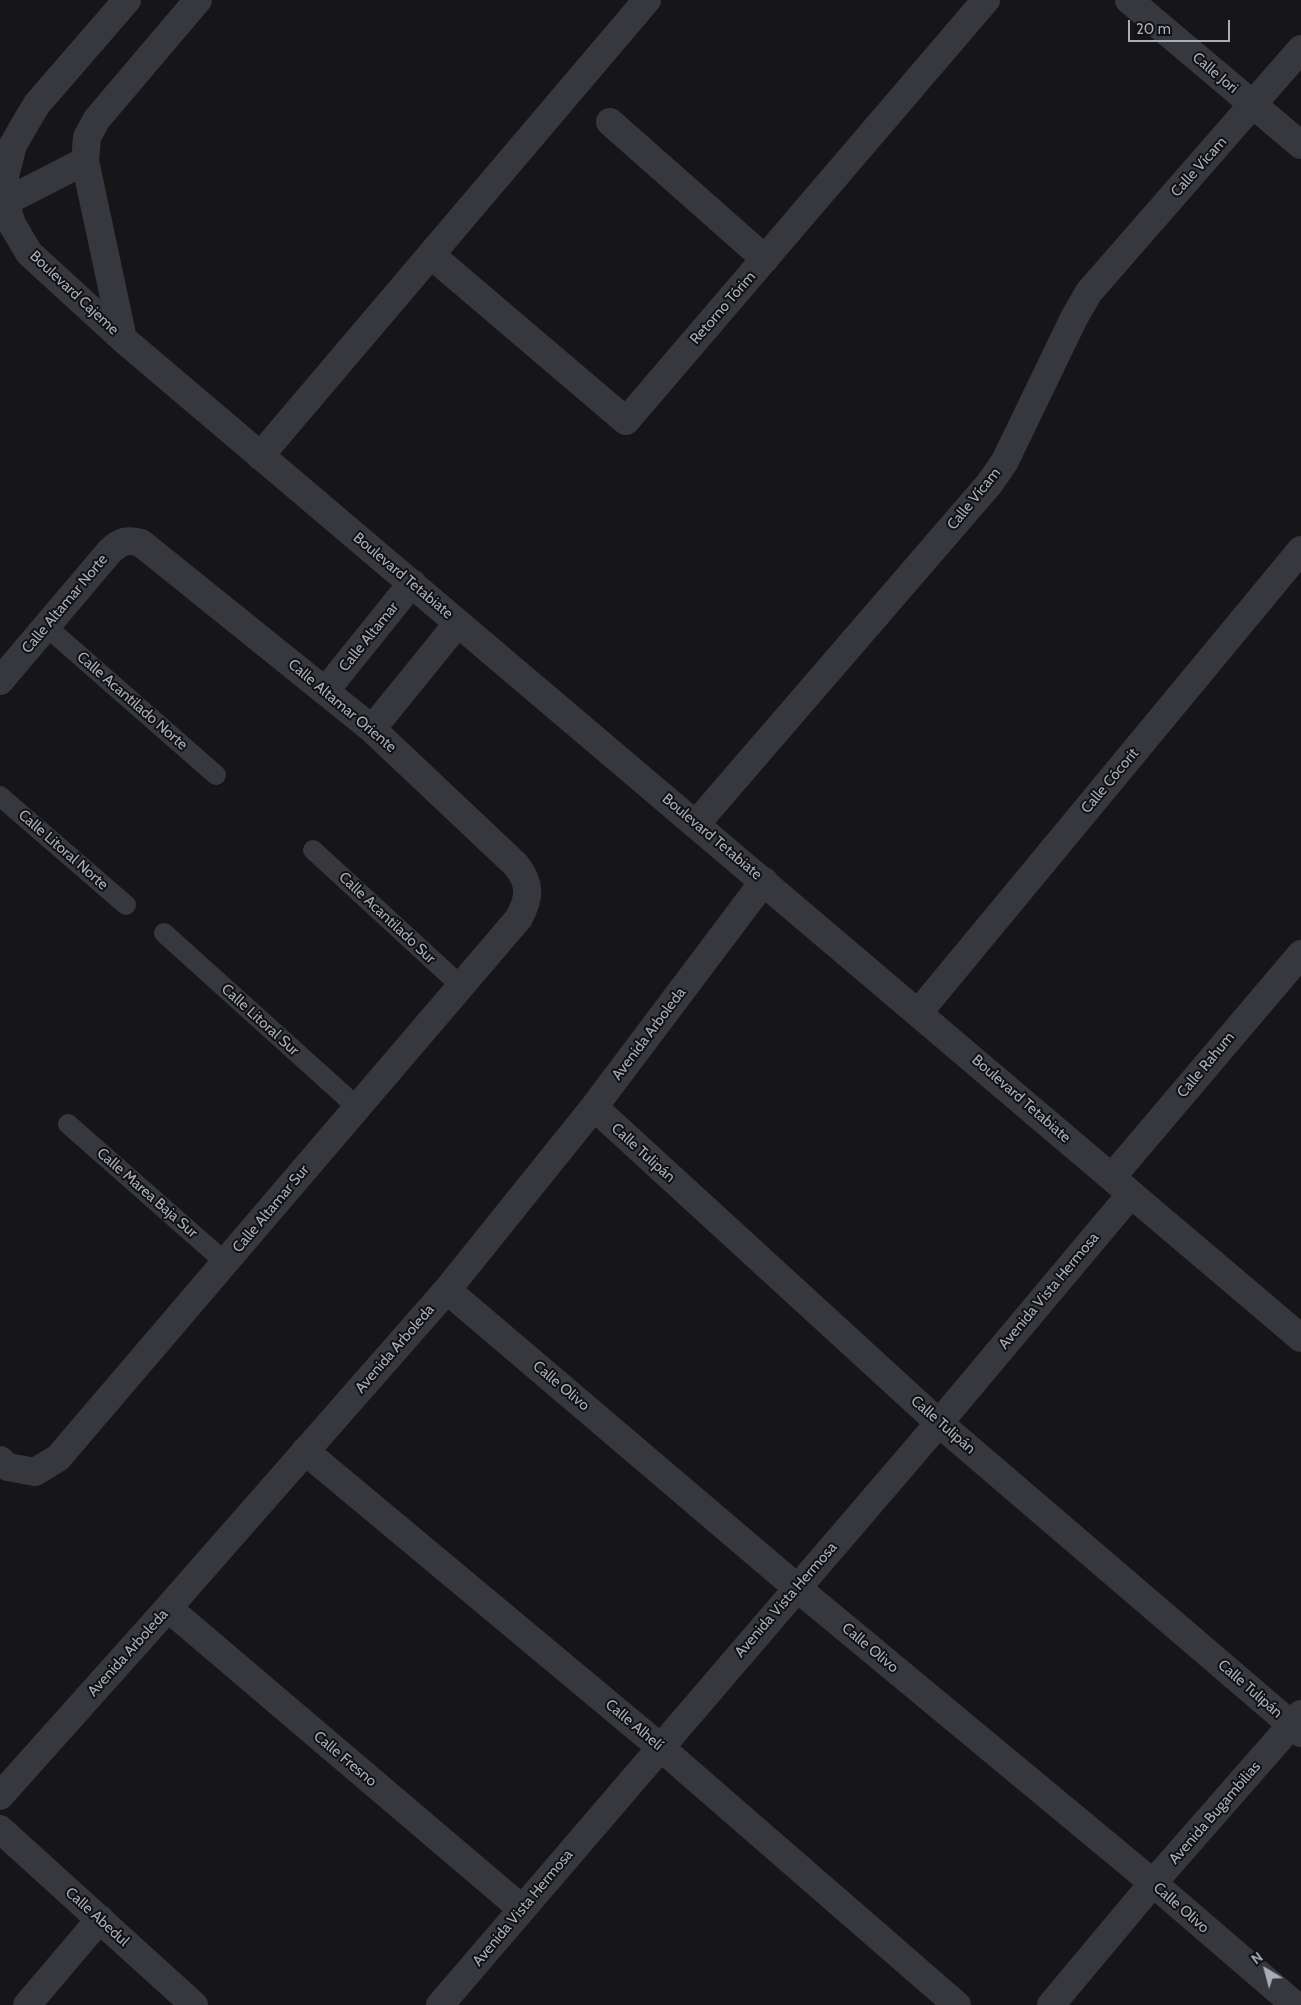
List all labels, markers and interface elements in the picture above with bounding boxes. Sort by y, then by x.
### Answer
scale bar [1131,10,1234,42]
text: 20 m [1136,20,1171,38]
street label: Calle Jori [1188,49,1242,97]
street label: Calle Vícam [1167,133,1231,201]
street label: Boulevard Cajeme [26,247,122,339]
street label: Retorno Tórim [686,268,760,348]
street label: Calle Vícam [944,464,1004,534]
street label: Boulevard Tetabiate [349,529,457,623]
street label: Calle Altamar Norte [18,551,112,657]
street label: Calle Altamar [335,599,403,675]
street label: Calle Acantilado Norte [73,648,191,754]
street label: Calle Altamar Oriente [284,655,400,757]
street label: Calle Cócorit [1077,745,1143,817]
street label: Boulevard Tetabiate [658,790,766,884]
street label: Calle Litoral Norte [14,806,112,894]
street label: Calle Acantilado Sur [335,868,439,968]
street label: Calle Litoral Sur [217,980,303,1060]
street label: Avenida Arboleda [608,984,690,1084]
street label: Calle Rahum [1173,1029,1239,1101]
street label: Boulevard Tetabiate [968,1051,1074,1147]
street label: Calle Tulipán [607,1120,679,1186]
street label: Calle Marea Baja Sur [93,1144,201,1242]
street label: Calle Altamar Sur [229,1161,313,1257]
street label: Avenida Vista Hermosa [995,1229,1103,1353]
street label: Avenida Arboleda [352,1301,438,1397]
street label: Calle Olivo [529,1357,593,1415]
street label: Calle Tulipán [907,1392,979,1458]
street label: Avenida Vista Hermosa [731,1539,841,1661]
street label: Avenida Arboleda [84,1606,172,1700]
street label: Calle Olivo [838,1619,902,1677]
street label: Calle Tulipán [1214,1656,1286,1722]
street label: Calle Alhelí [602,1696,666,1754]
street label: Calle Fresno [310,1727,380,1791]
street label: Avenida Bugambilias [1165,1758,1265,1868]
street label: Avenida Vista Hermosa [469,1846,577,1970]
street label: Calle Olivo [1149,1879,1213,1937]
street label: Calle Abedul [61,1884,133,1950]
north arrow [1241,1945,1291,1995]
text: N [1248,1948,1266,1968]

